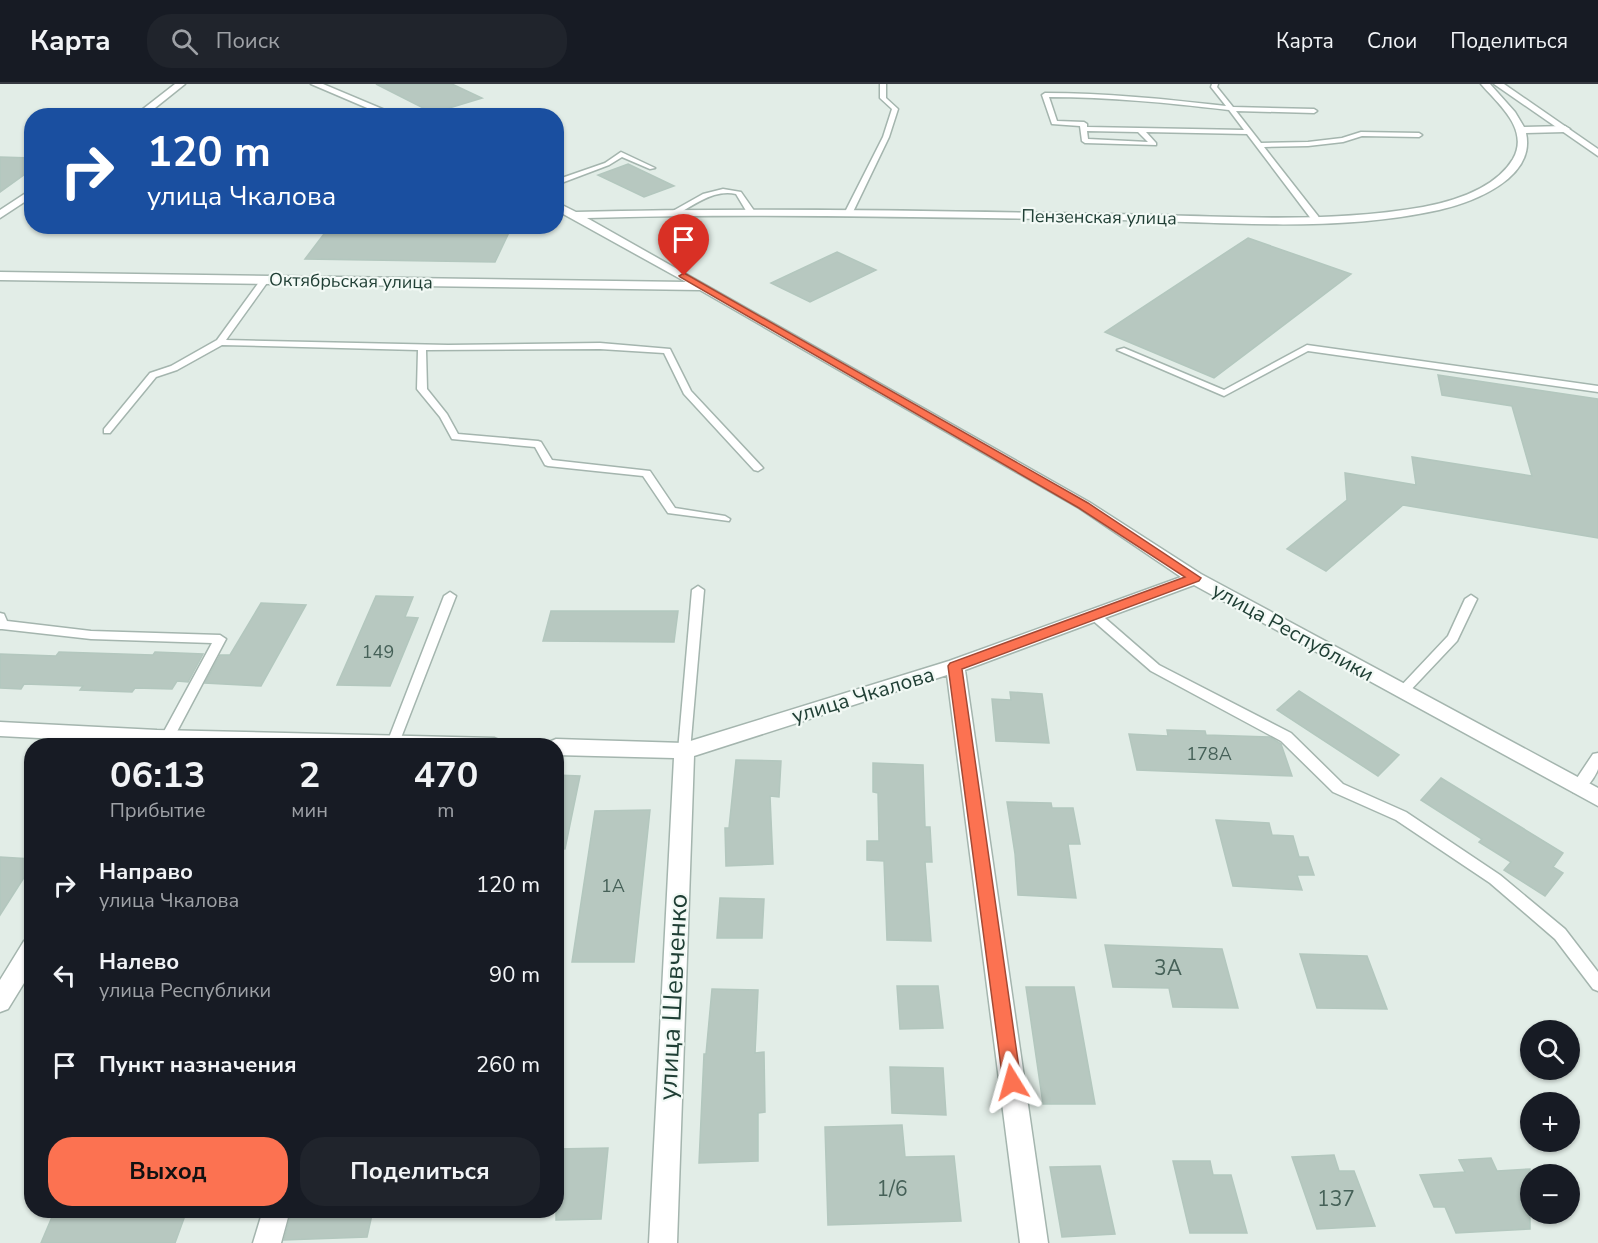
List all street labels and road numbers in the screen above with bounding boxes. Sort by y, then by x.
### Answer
street label: Пензенская улица [1021,204,1177,230]
street label: Октябрьская улица [269,268,433,294]
street label: улица Республики [1207,576,1379,688]
street label: улица Чкалова [788,660,938,730]
street label: улица Шевченко [650,893,696,1101]

